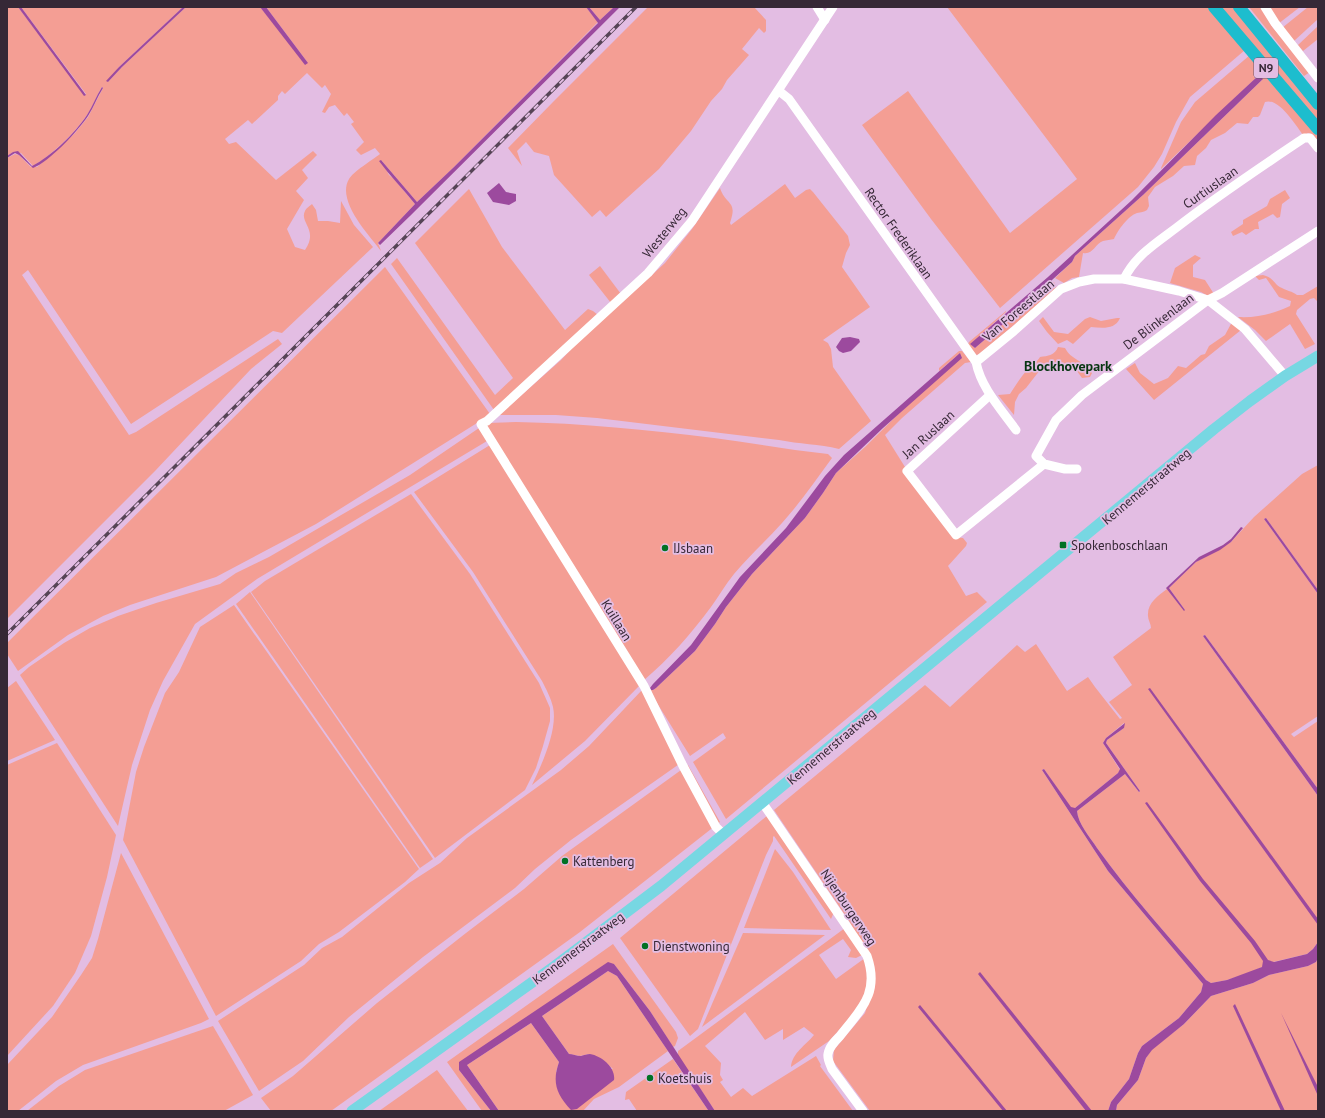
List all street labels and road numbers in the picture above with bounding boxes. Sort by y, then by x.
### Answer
road number: N9 [1254,58,1278,78]
street label: Curtiuslaan [1180,162,1241,212]
street label: Rector Frederiklaan [861,184,936,282]
street label: Westerweg [639,203,690,261]
street label: Van Foreestlaan [978,275,1058,346]
street label: De Blinkenlaan [1120,289,1197,354]
street label: Jan Ruslaan [898,406,958,463]
street label: Kennemerstraatweg [1098,444,1194,528]
street label: Kuillaan [597,596,636,644]
street label: Kennemerstraatweg [783,704,879,788]
street label: Nijenburgerweg [817,866,880,949]
street label: Kennemerstraatweg [529,908,628,989]

